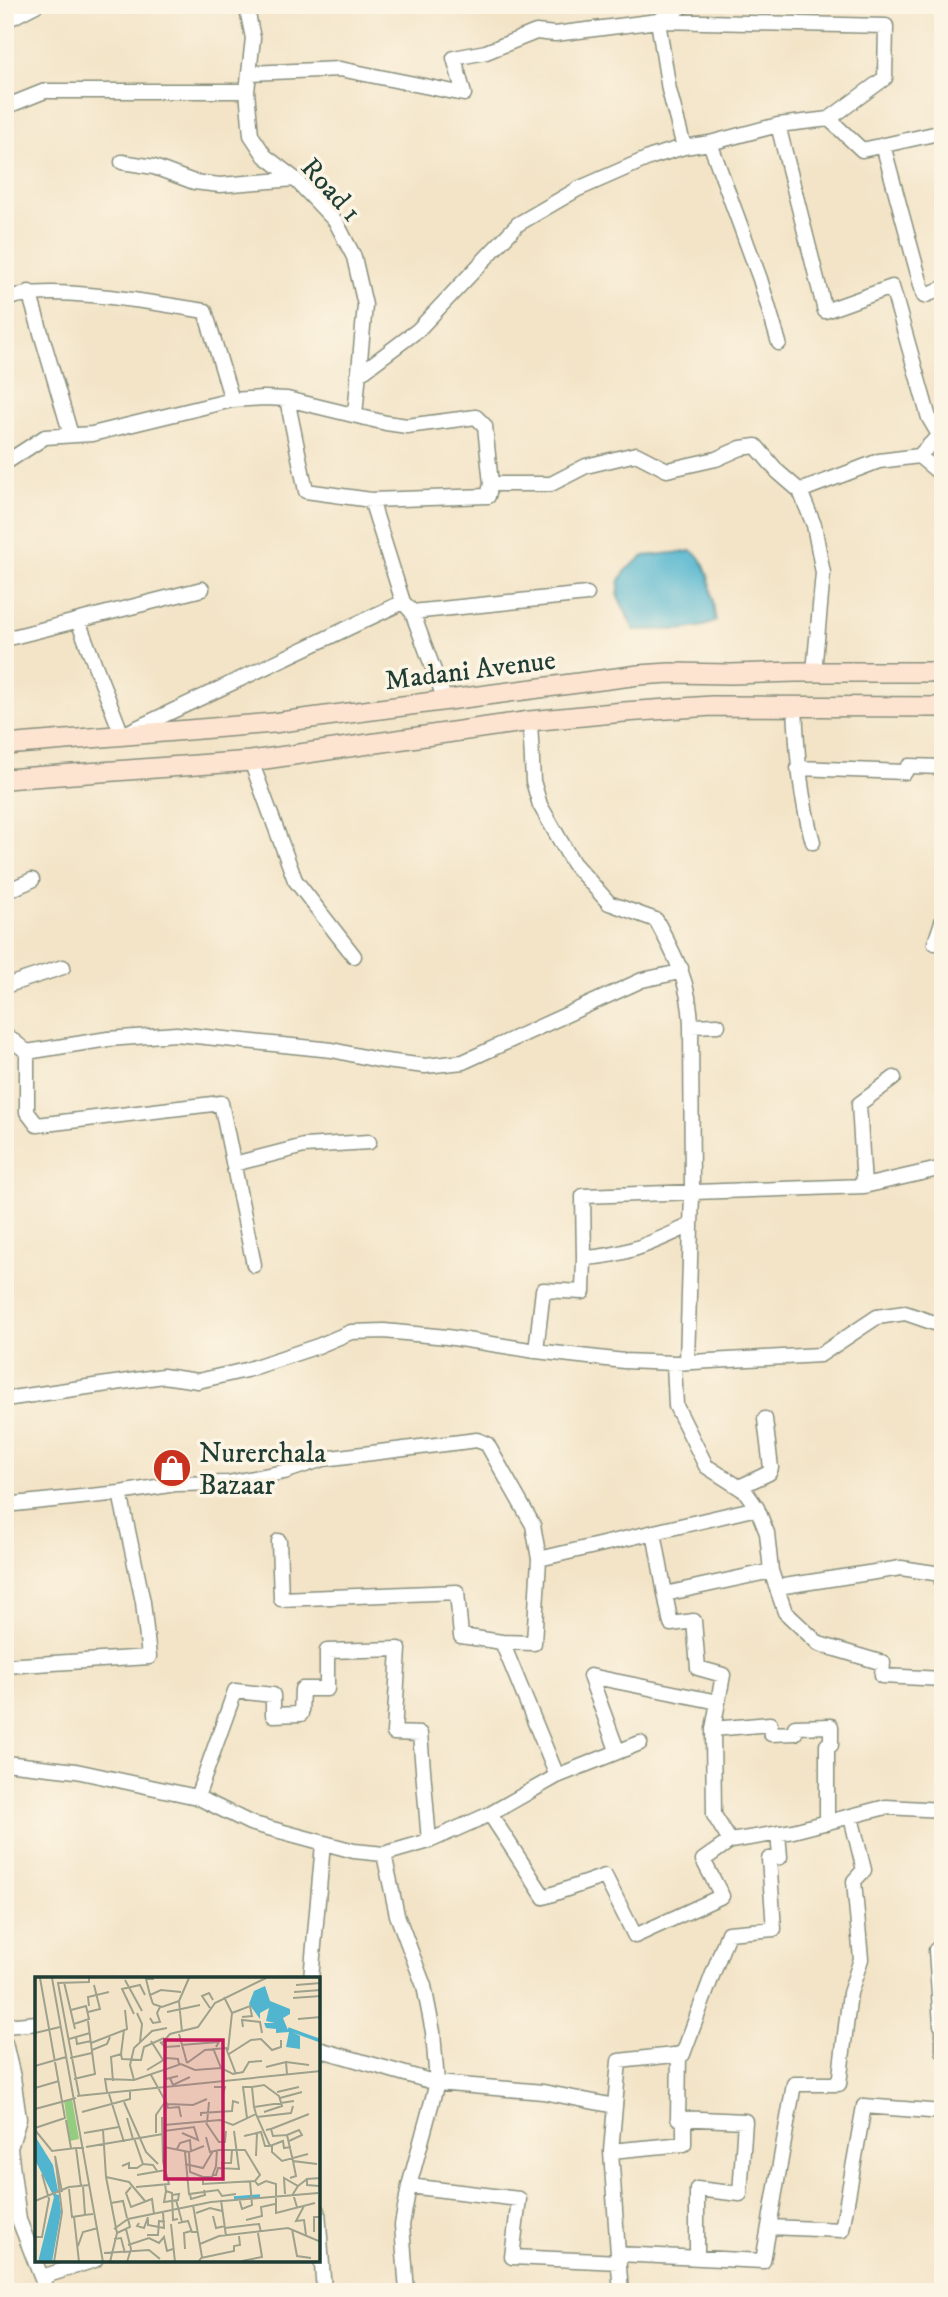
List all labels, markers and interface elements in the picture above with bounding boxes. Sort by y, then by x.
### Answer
street label: Road 1 [293,151,369,229]
street label: Madani Avenue [383,643,558,698]
place label: Nurerchala Bazaar [199,1436,326,1503]
shop icon: Nurerchala Bazaar [151,1447,193,1489]
inset map [35,1977,320,2262]

